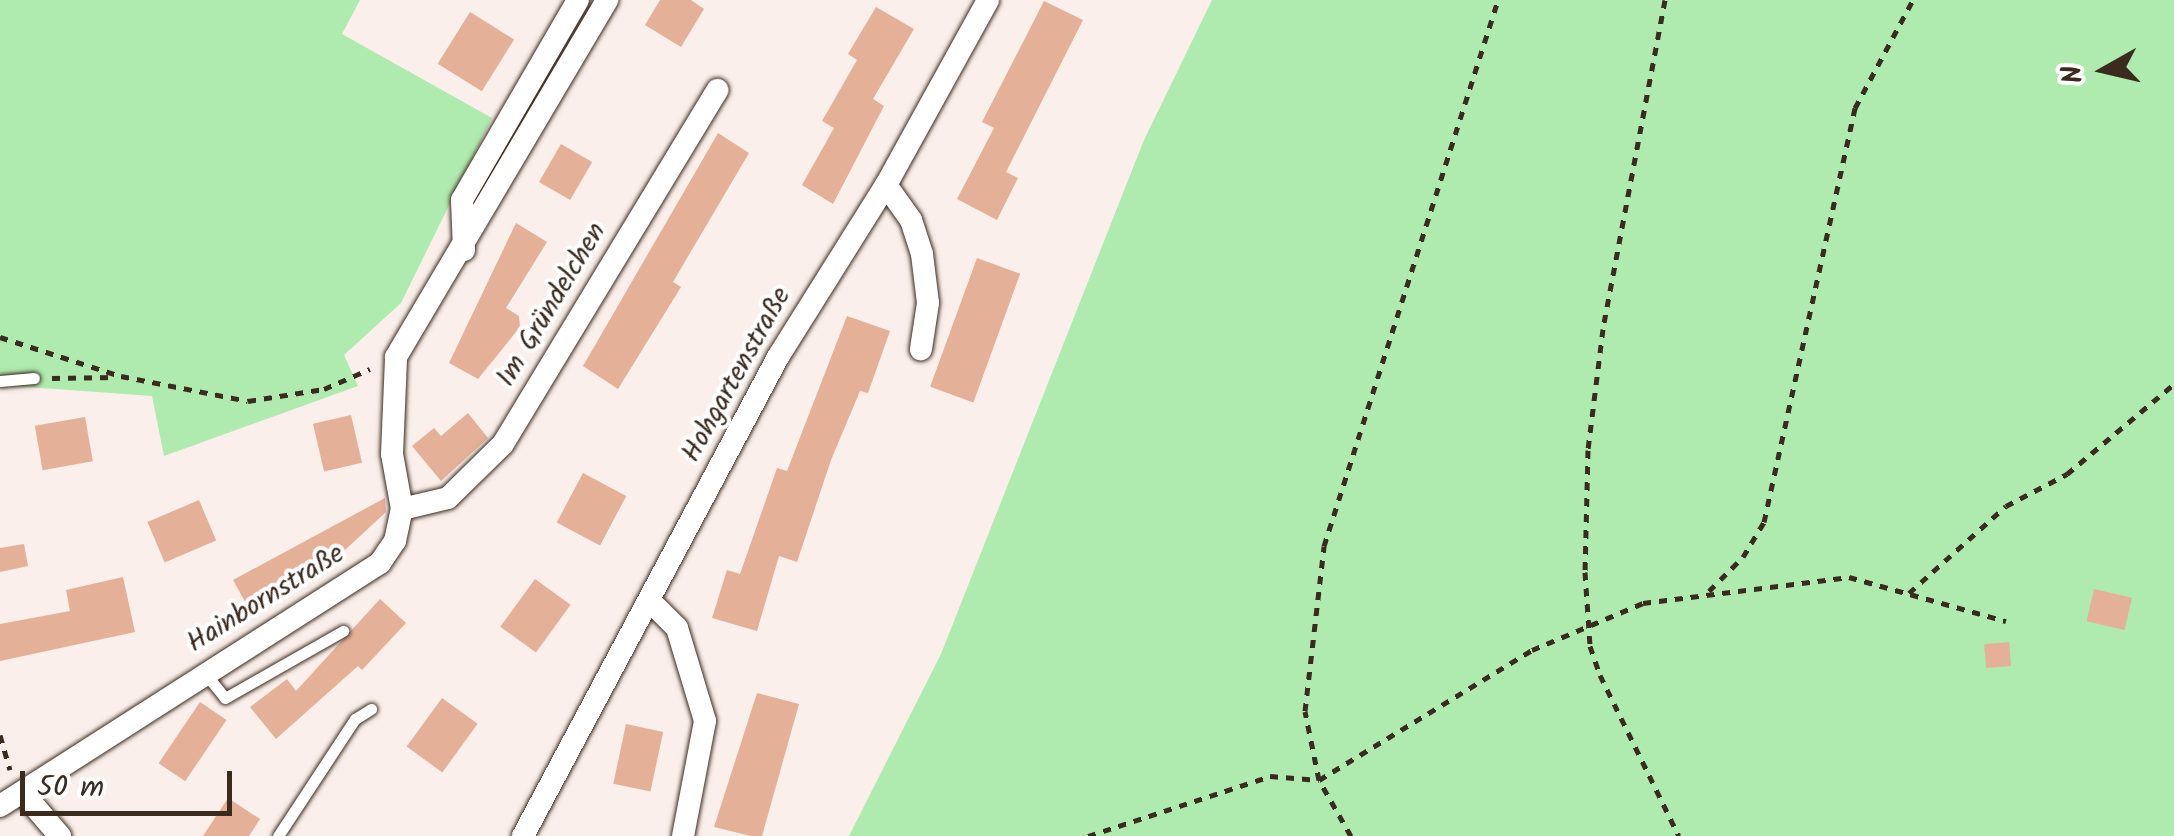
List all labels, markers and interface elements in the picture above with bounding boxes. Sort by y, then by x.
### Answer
north arrow [2054,20,2154,120]
text: N [2050,62,2097,86]
street label: Im Gründelchen [490,217,614,393]
street label: Hohgartenstraße [675,282,799,468]
street label: Hainbornstraße [181,537,351,661]
scale bar [25,751,238,813]
text: 50 m [37,764,104,812]

